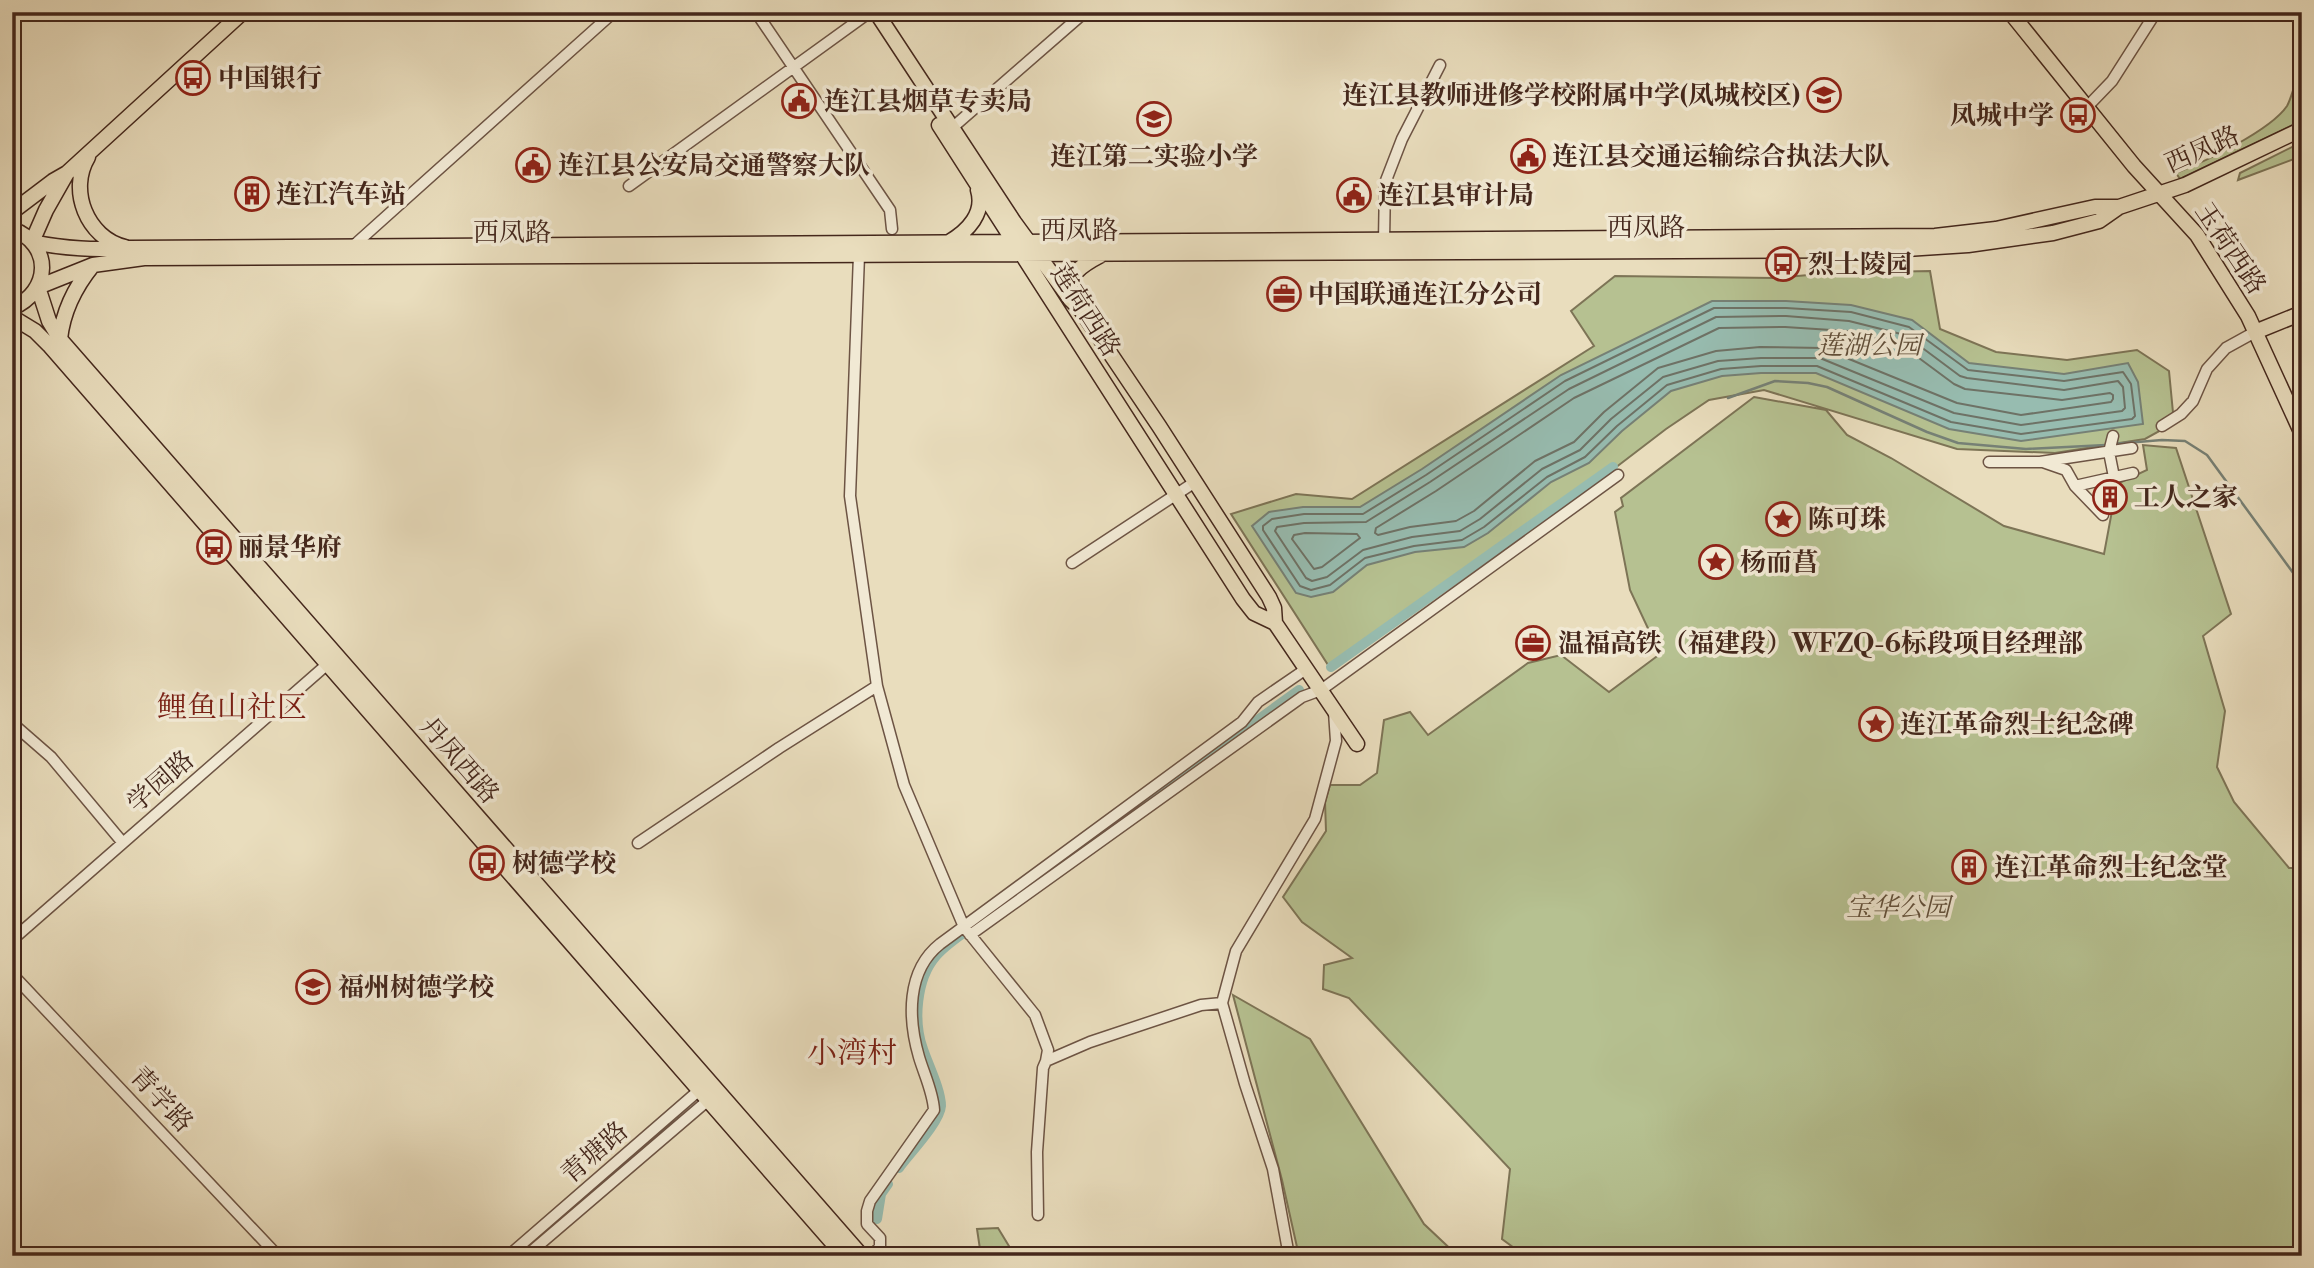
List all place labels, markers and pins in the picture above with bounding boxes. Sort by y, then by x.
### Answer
bus stop icon: 中国银行 [174,59,212,97]
place label: 中国银行 [218,63,322,95]
school or university icon: 连江县教师进修学校附属中学(凤城校区) [1805,76,1843,114]
place label: 连江县教师进修学校附属中学(凤城校区) [1342,80,1800,112]
public building icon: 连江县烟草专卖局 [780,82,818,120]
place label: 连江县烟草专卖局 [824,86,1032,118]
bus stop icon: 凤城中学 [2059,96,2097,134]
school or university icon: 连江第二实验小学 [1135,100,1173,138]
place label: 凤城中学 [1950,100,2054,132]
public building icon: 连江县交通运输综合执法大队 [1509,137,1547,175]
place label: 连江第二实验小学 [1050,141,1258,173]
place label: 连江县交通运输综合执法大队 [1552,141,1890,173]
public building icon: 连江县公安局交通警察大队 [514,146,552,184]
place label: 连江县公安局交通警察大队 [558,150,870,182]
building icon: 连江汽车站 [233,175,271,213]
public building icon: 连江县审计局 [1335,176,1373,214]
place label: 连江汽车站 [276,179,406,211]
place label: 连江县审计局 [1378,180,1534,212]
bus stop icon: 烈士陵园 [1764,245,1802,283]
place label: 烈士陵园 [1808,249,1912,281]
office icon: 中国联通连江分公司 [1265,275,1303,313]
place label: 中国联通连江分公司 [1308,279,1542,311]
building icon: 工人之家 [2091,478,2129,516]
place label: 工人之家 [2134,482,2238,514]
place icon: 陈可珠 [1764,500,1802,538]
place label: 陈可珠 [1808,504,1886,536]
bus stop icon: 丽景华府 [195,528,233,566]
place label: 丽景华府 [238,532,342,564]
place icon: 杨而菖 [1697,543,1735,581]
place label: 杨而菖 [1740,547,1818,579]
office icon: 温福高铁（福建段）WFZQ-6标段项目经理部 [1514,624,1552,662]
place label: 温福高铁（福建段）WFZQ-6标段项目经理部 [1558,628,2083,660]
place icon: 连江革命烈士纪念碑 [1857,705,1895,743]
place label: 连江革命烈士纪念碑 [1900,709,2134,741]
bus stop icon: 树德学校 [468,844,506,882]
place label: 树德学校 [512,848,616,880]
building icon: 连江革命烈士纪念堂 [1950,848,1988,886]
place label: 连江革命烈士纪念堂 [1994,852,2228,884]
school or university icon: 福州树德学校 [294,968,332,1006]
place label: 福州树德学校 [338,972,494,1004]

